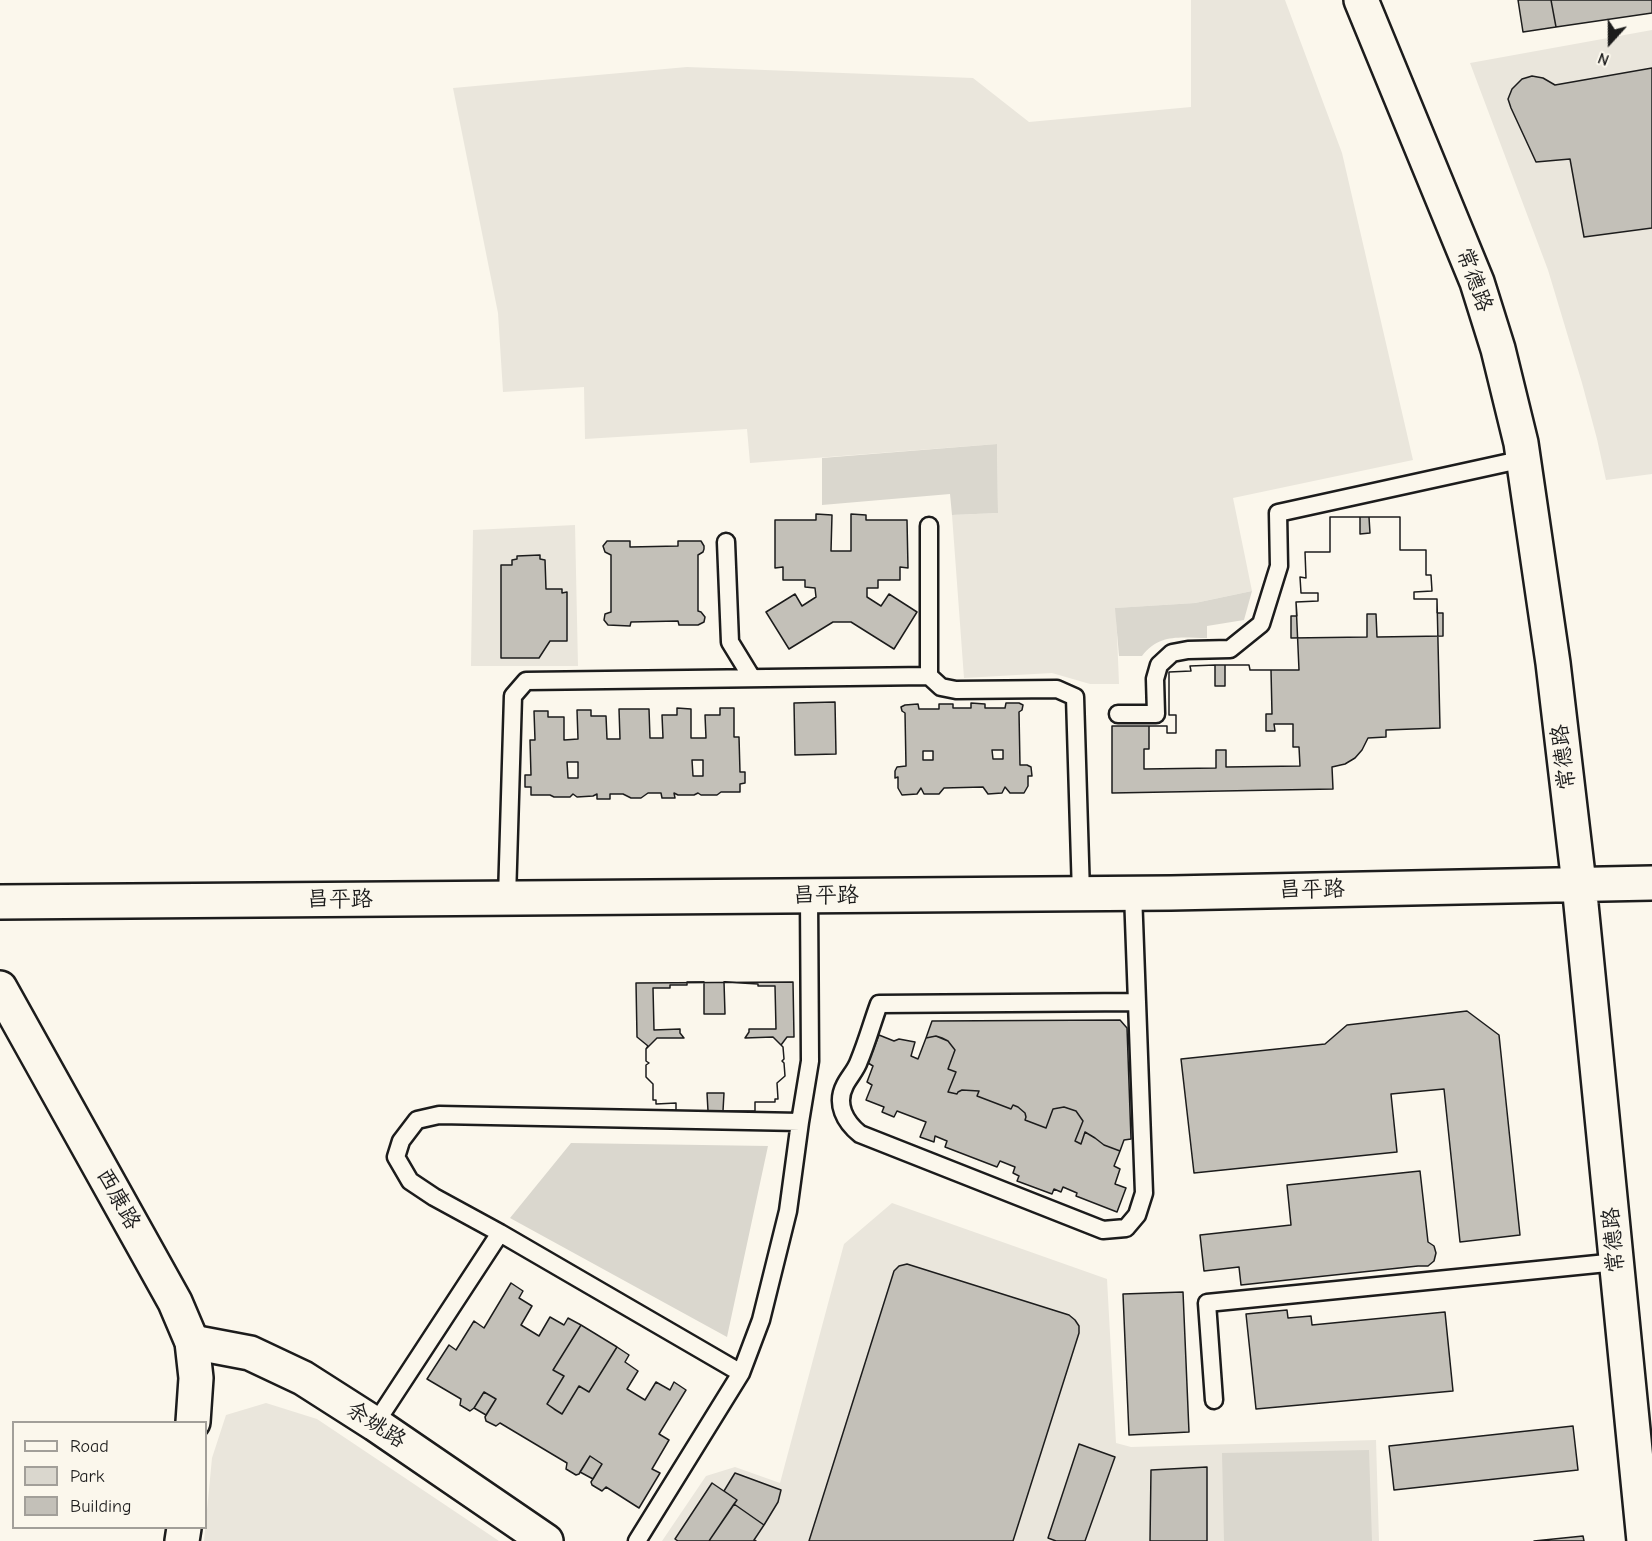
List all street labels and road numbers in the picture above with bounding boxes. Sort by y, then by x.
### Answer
street label: 常德路 [1450,244,1498,316]
street label: 常德路 [1547,723,1581,791]
street label: 昌平路 [1279,876,1345,904]
street label: 昌平路 [793,883,859,909]
street label: 昌平路 [307,887,373,913]
street label: 西康路 [90,1164,146,1234]
street label: 常德路 [1598,1206,1630,1274]
street label: 余姚路 [341,1396,411,1454]

